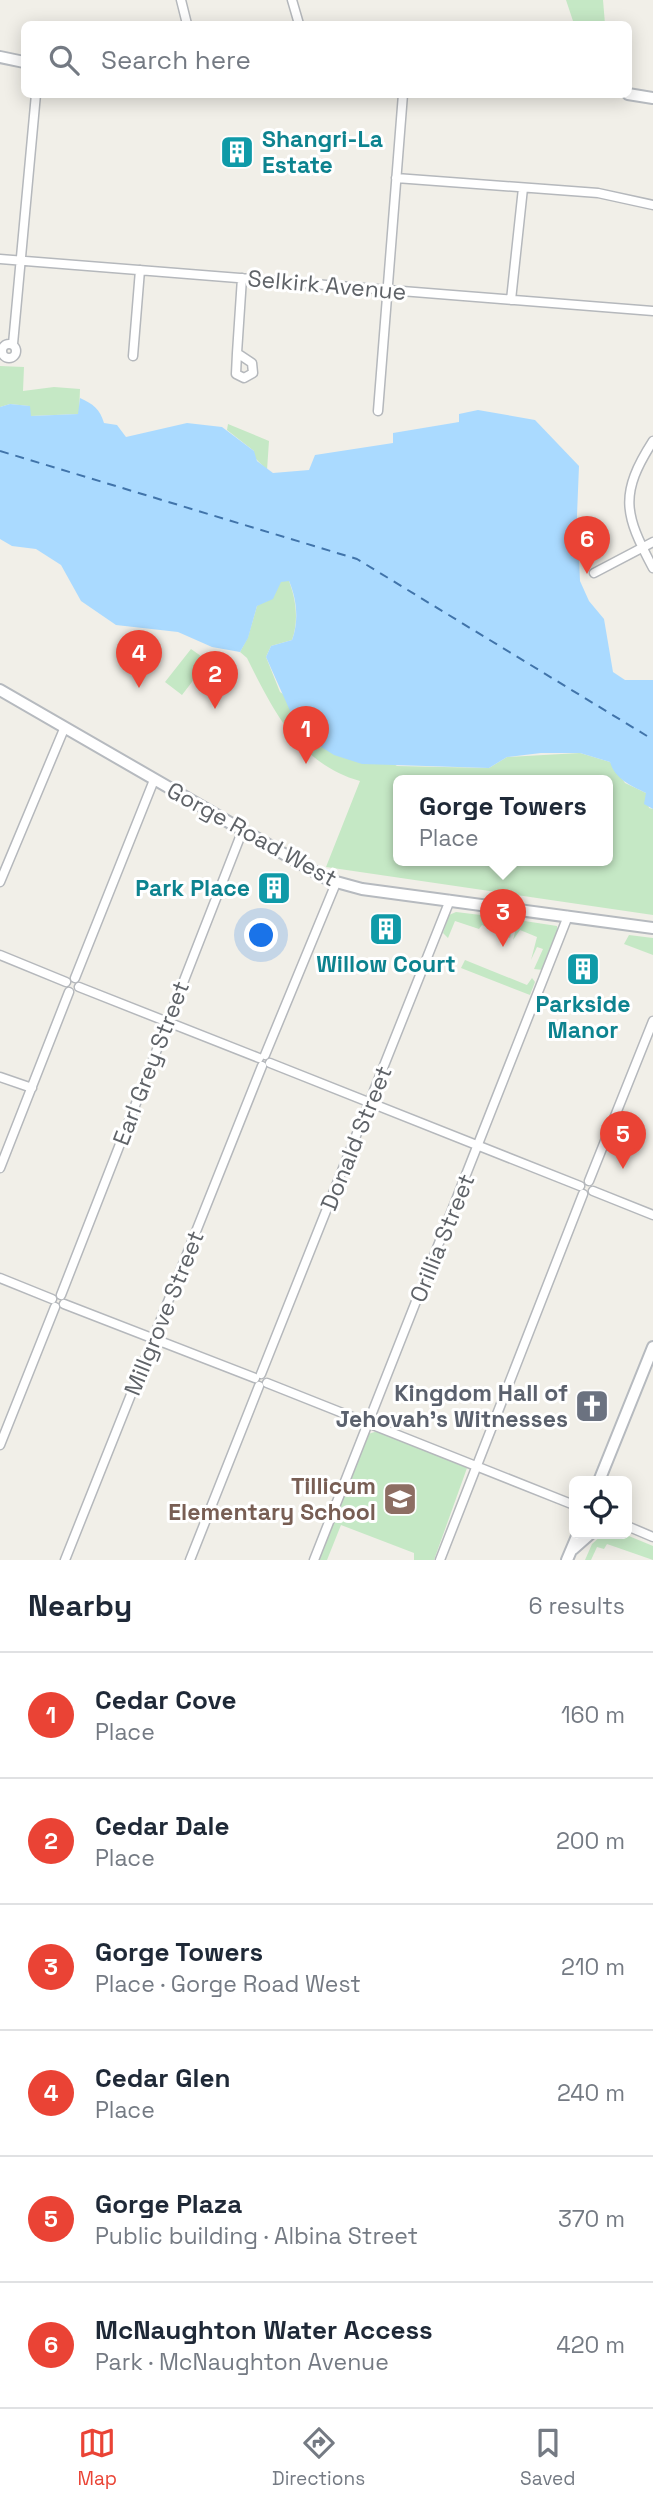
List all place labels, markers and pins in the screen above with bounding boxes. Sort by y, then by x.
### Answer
place label: Shangri-La Estate [262,124,383,180]
building icon: Shangri-La Estate [218,133,256,171]
pin: 6 [564,516,610,574]
pin: 4 [116,630,162,688]
pin: 2 [192,651,238,709]
pin: 1 [283,706,329,764]
building icon: Park Place [255,869,293,907]
place label: Park Place [135,873,250,903]
pin: 3 [480,889,526,947]
building icon: Willow Court [367,910,405,948]
place label: Willow Court [316,949,456,979]
building icon: Parkside Manor [564,950,602,988]
place label: Parkside Manor [536,989,630,1045]
pin: 5 [600,1111,646,1169]
place label: Kingdom Hall of Jehovah's Witnesses [336,1378,568,1434]
church icon: Kingdom Hall of Jehovah's Witnesses [573,1387,611,1425]
place label: Tillicum Elementary School [168,1471,376,1527]
school or university icon: Tillicum Elementary School [381,1480,419,1518]

